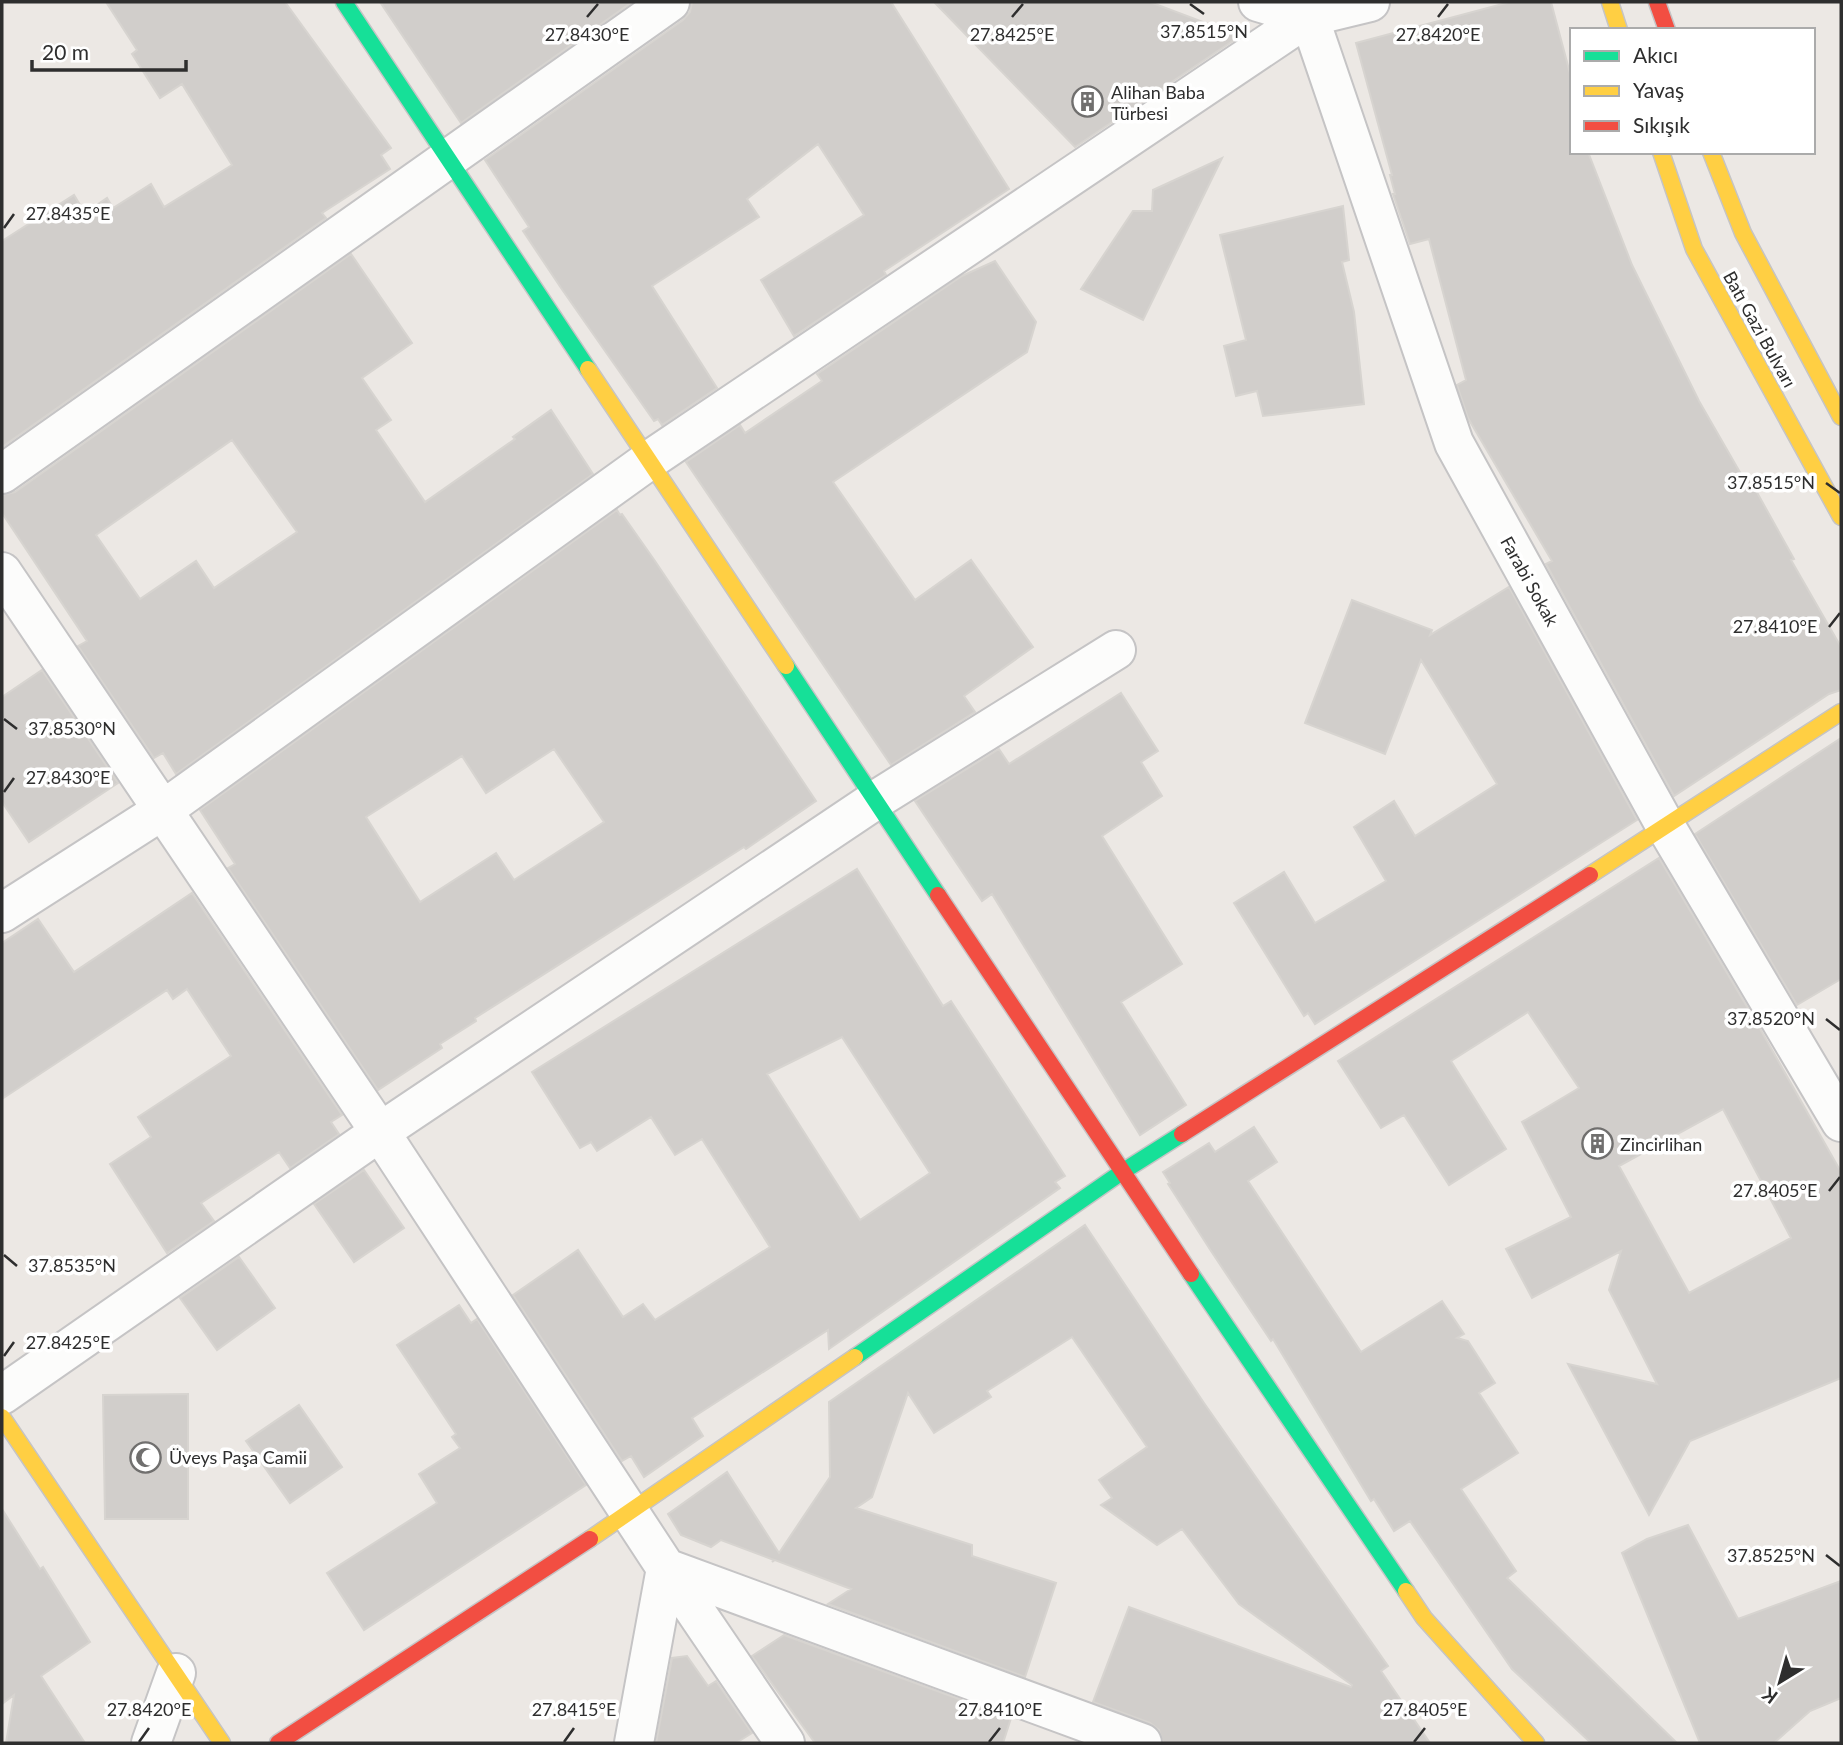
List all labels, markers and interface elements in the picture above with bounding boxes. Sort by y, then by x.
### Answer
text: 37.8515°N [1160,20,1248,42]
text: 27.8430°E [545,23,629,45]
text: 27.8425°E [970,23,1054,45]
text: 27.8420°E [1396,23,1480,45]
scale bar [32,28,186,72]
legend [1570,28,1815,154]
text: 20 m [42,39,89,64]
text: Akıcı [1633,42,1678,67]
text: Yavaş [1633,77,1684,102]
place label: Alihan Baba Türbesi [1111,81,1205,124]
building icon: Alihan Baba Türbesi [1071,85,1105,119]
text: Sıkışık [1633,112,1690,137]
text: 27.8435°E [26,202,110,224]
street label: Batı Gazi Bulvarı [1719,267,1801,391]
text: 37.8515°N [1727,471,1815,493]
street label: Farabi Sokak [1496,532,1564,631]
text: 27.8410°E [1733,615,1817,637]
text: 37.8530°N [28,717,116,739]
text: 27.8430°E [26,766,110,788]
text: 37.8520°N [1727,1007,1815,1029]
building icon: Zincirlihan [1580,1127,1614,1161]
place label: Zincirlihan [1620,1133,1702,1155]
text: 27.8405°E [1733,1179,1817,1201]
text: 37.8535°N [28,1254,116,1276]
text: 27.8425°E [26,1331,110,1353]
mosque icon: Üveys Paşa Camii [129,1440,163,1474]
place label: Üveys Paşa Camii [169,1446,307,1468]
text: 37.8525°N [1727,1544,1815,1566]
north arrow [1745,1647,1815,1717]
text: K [1757,1682,1782,1709]
text: 27.8420°E [107,1698,191,1720]
text: 27.8415°E [532,1698,616,1720]
text: 27.8410°E [958,1698,1042,1720]
text: 27.8405°E [1383,1698,1467,1720]

